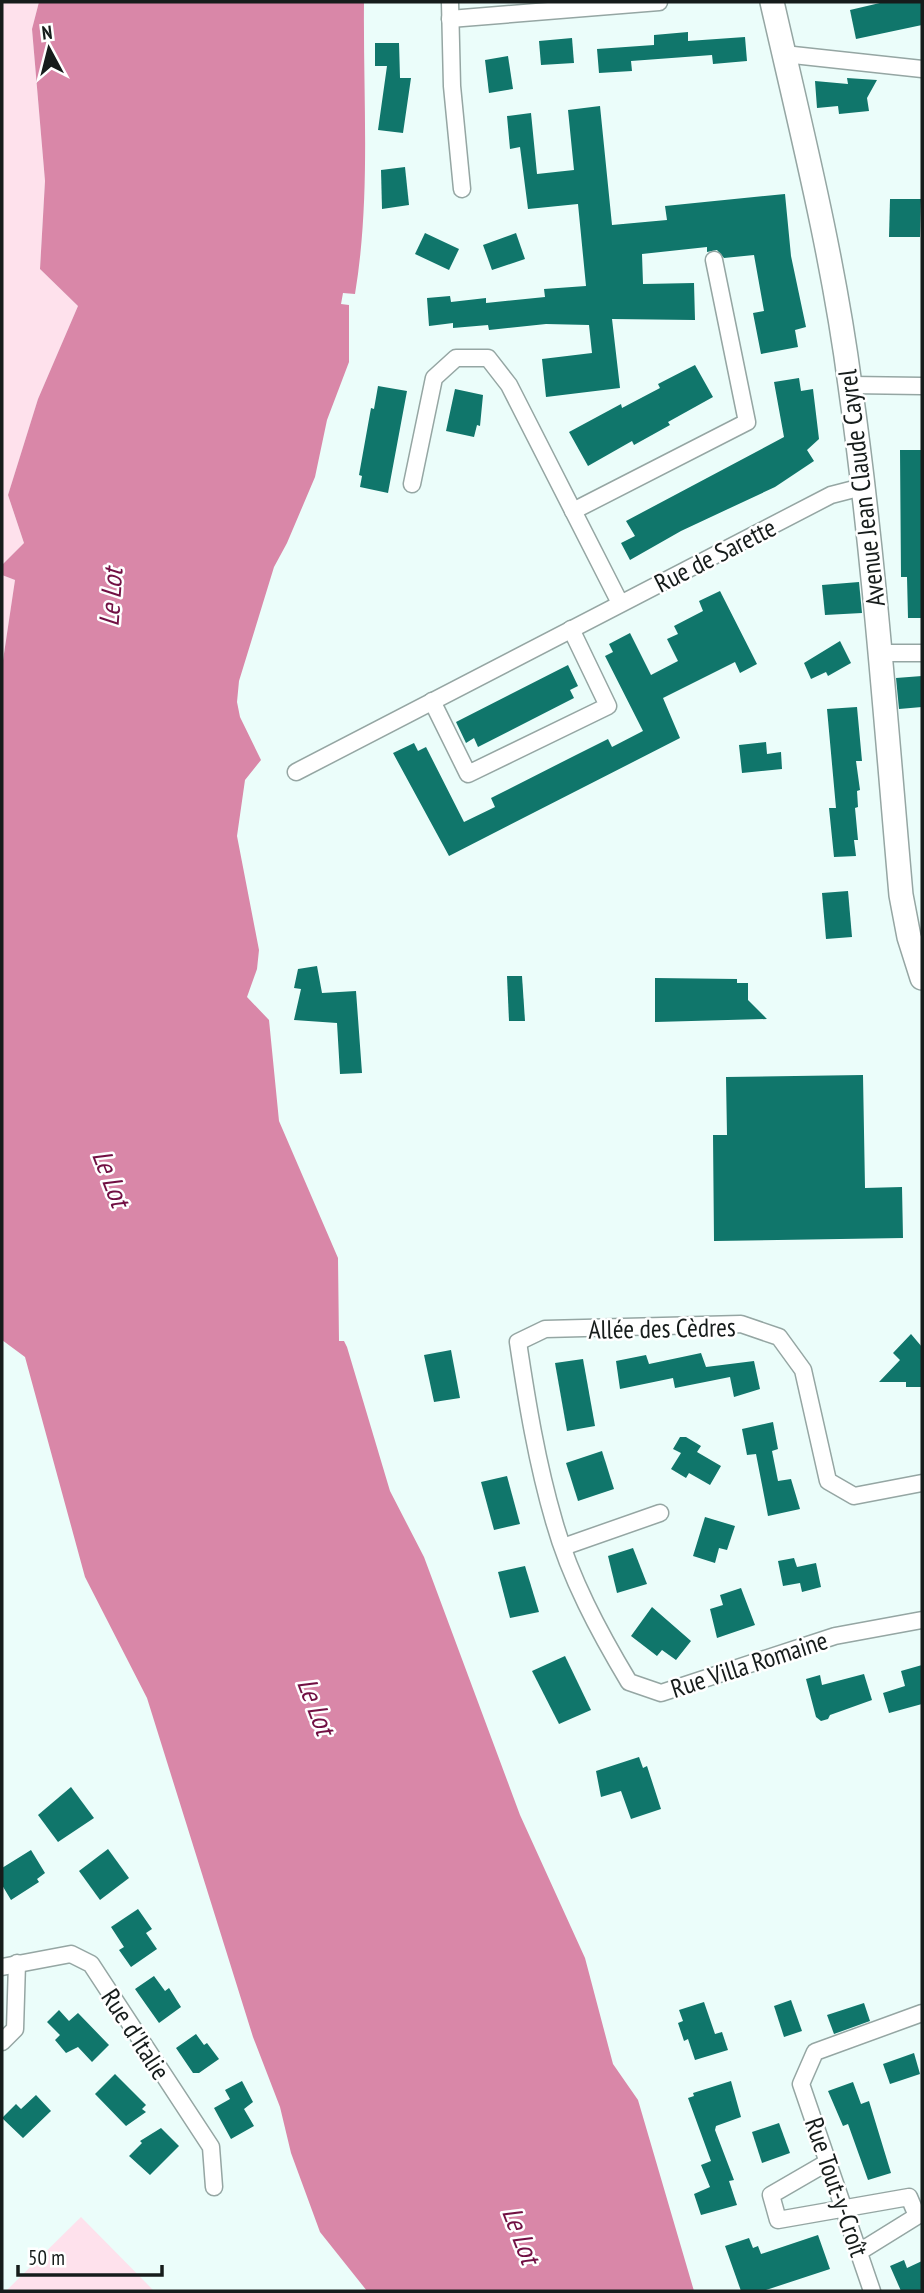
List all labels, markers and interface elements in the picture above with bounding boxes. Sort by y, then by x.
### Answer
north arrow [14,14,84,84]
text: N [40,20,53,45]
street label: Avenue Jean Claude Cayrel [830,368,892,608]
street label: Rue de Sarette [649,510,781,600]
water label: Le Lot [90,563,131,627]
water label: Le Lot [84,1144,141,1215]
street label: Allée des Cèdres [588,1310,736,1346]
street label: Rue Villa Romaine [666,1623,832,1705]
water label: Le Lot [289,1672,346,1743]
street label: Rue d'Italie [94,1982,178,2086]
street label: Rue Tout-y-Croît [798,2113,876,2261]
water label: Le Lot [494,2201,551,2272]
scale bar [18,2234,161,2278]
text: 50 m [28,2244,65,2271]

